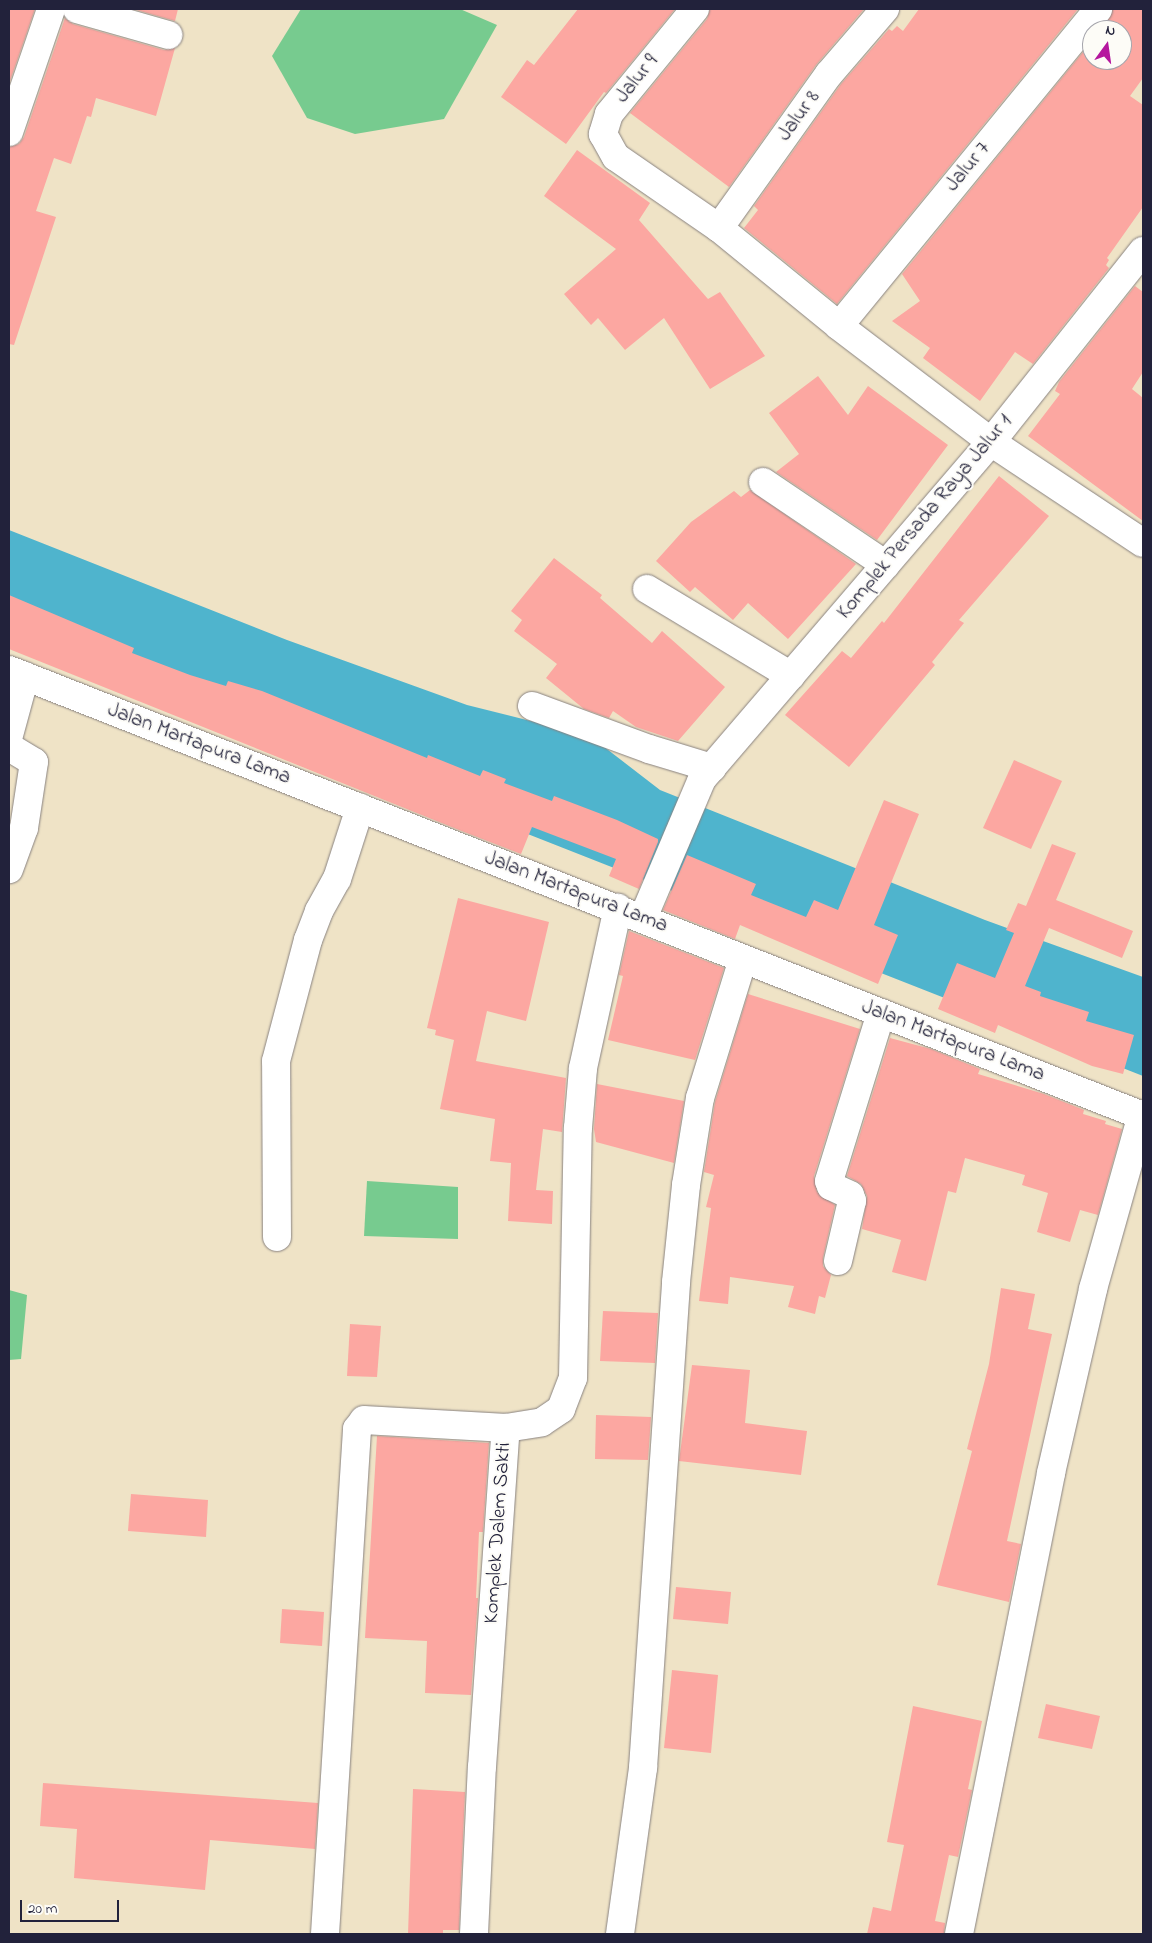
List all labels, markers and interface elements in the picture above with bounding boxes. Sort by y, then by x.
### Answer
north arrow [1082,20,1132,70]
text: N [1103,20,1118,42]
street label: Jalur 9 [610,50,664,108]
street label: Jalur 8 [772,86,826,146]
street label: Jalur 7 [940,137,996,197]
street label: Komplek Persada Raya Jalur 1 [832,409,1018,625]
street label: Jalan Martapura Lama [104,697,294,791]
street label: Jalan Martapura Lama [481,845,671,939]
street label: Jalan Martapura Lama [858,994,1048,1088]
street label: Komplek Dalem Sakti [479,1442,517,1624]
scale bar [22,1890,121,1922]
text: 20 m [28,1898,57,1920]

